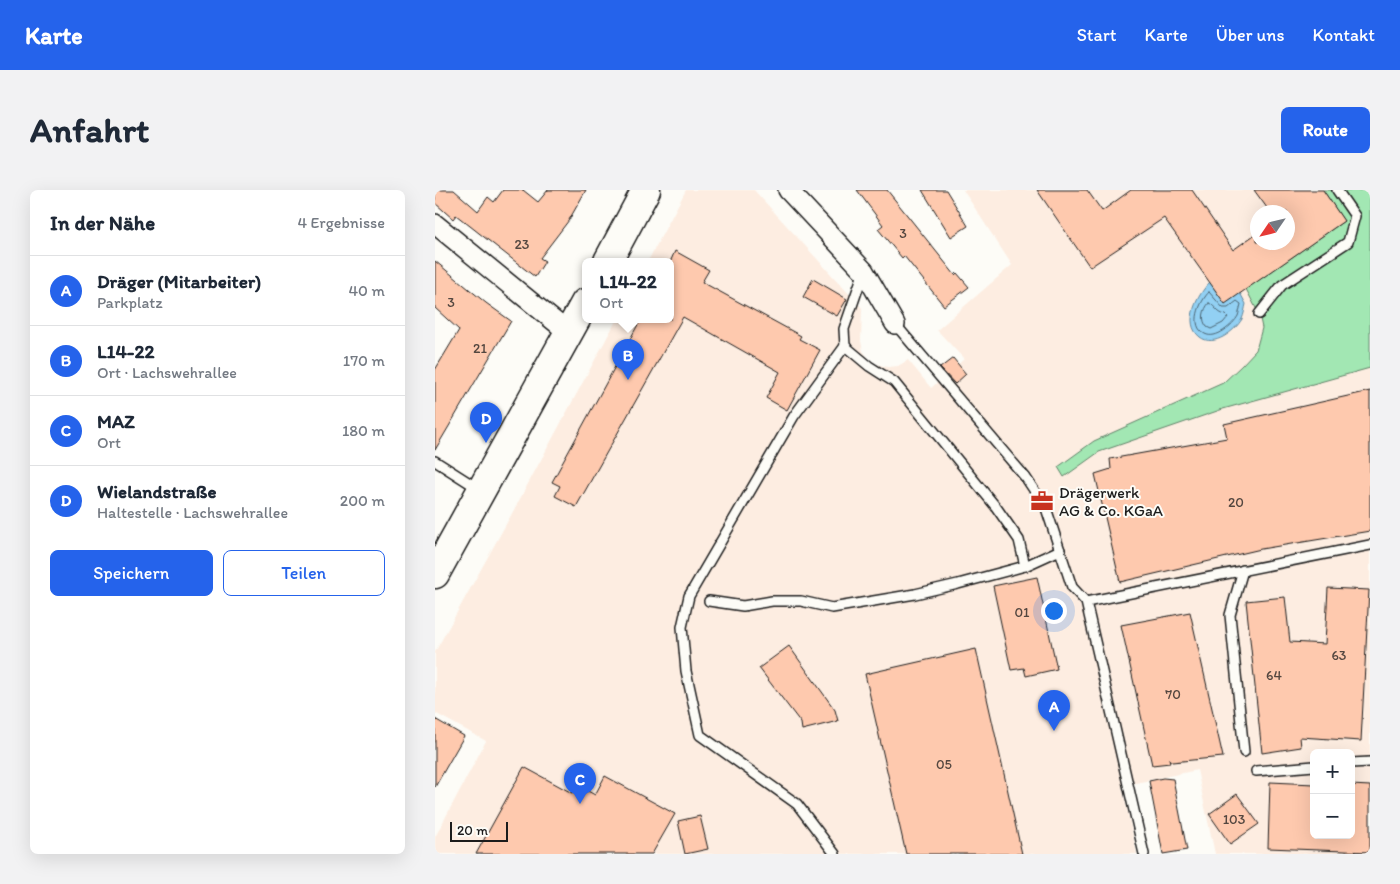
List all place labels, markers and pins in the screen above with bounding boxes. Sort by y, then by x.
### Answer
pin: B [612,339,644,380]
pin: D [470,402,502,443]
place label: Drägerwerk AG & Co. KGaA [1059,483,1163,520]
office icon: Drägerwerk AG & Co. KGaA [1029,488,1055,514]
pin: A [1038,690,1070,731]
pin: C [564,763,596,804]

